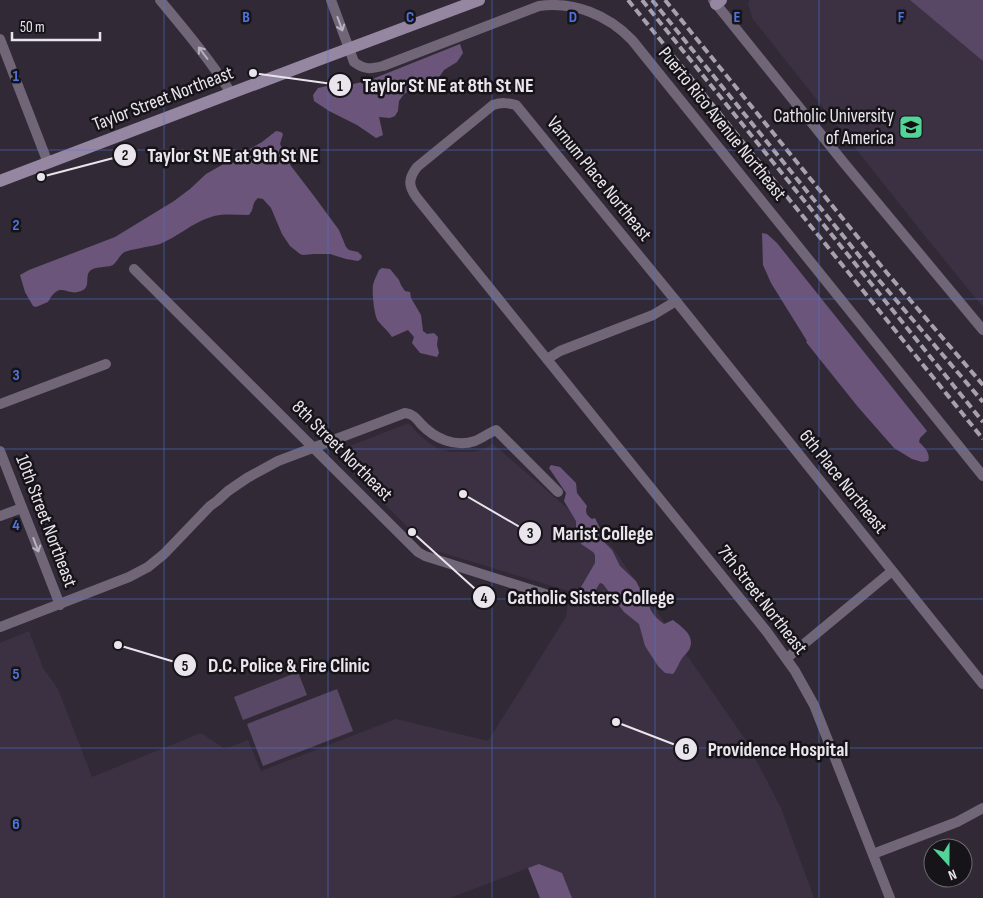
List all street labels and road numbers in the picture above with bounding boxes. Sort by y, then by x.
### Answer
street label: Puerto Rico Avenue Northeast [653,43,791,206]
street label: Taylor Street Northeast [89,62,237,136]
street label: Varnum Place Northeast [542,112,656,246]
street label: 8th Street Northeast [287,396,397,506]
street label: 6th Place Northeast [794,425,892,539]
street label: 10th Street Northeast [10,452,82,591]
street label: 7th Street Northeast [712,541,812,659]

